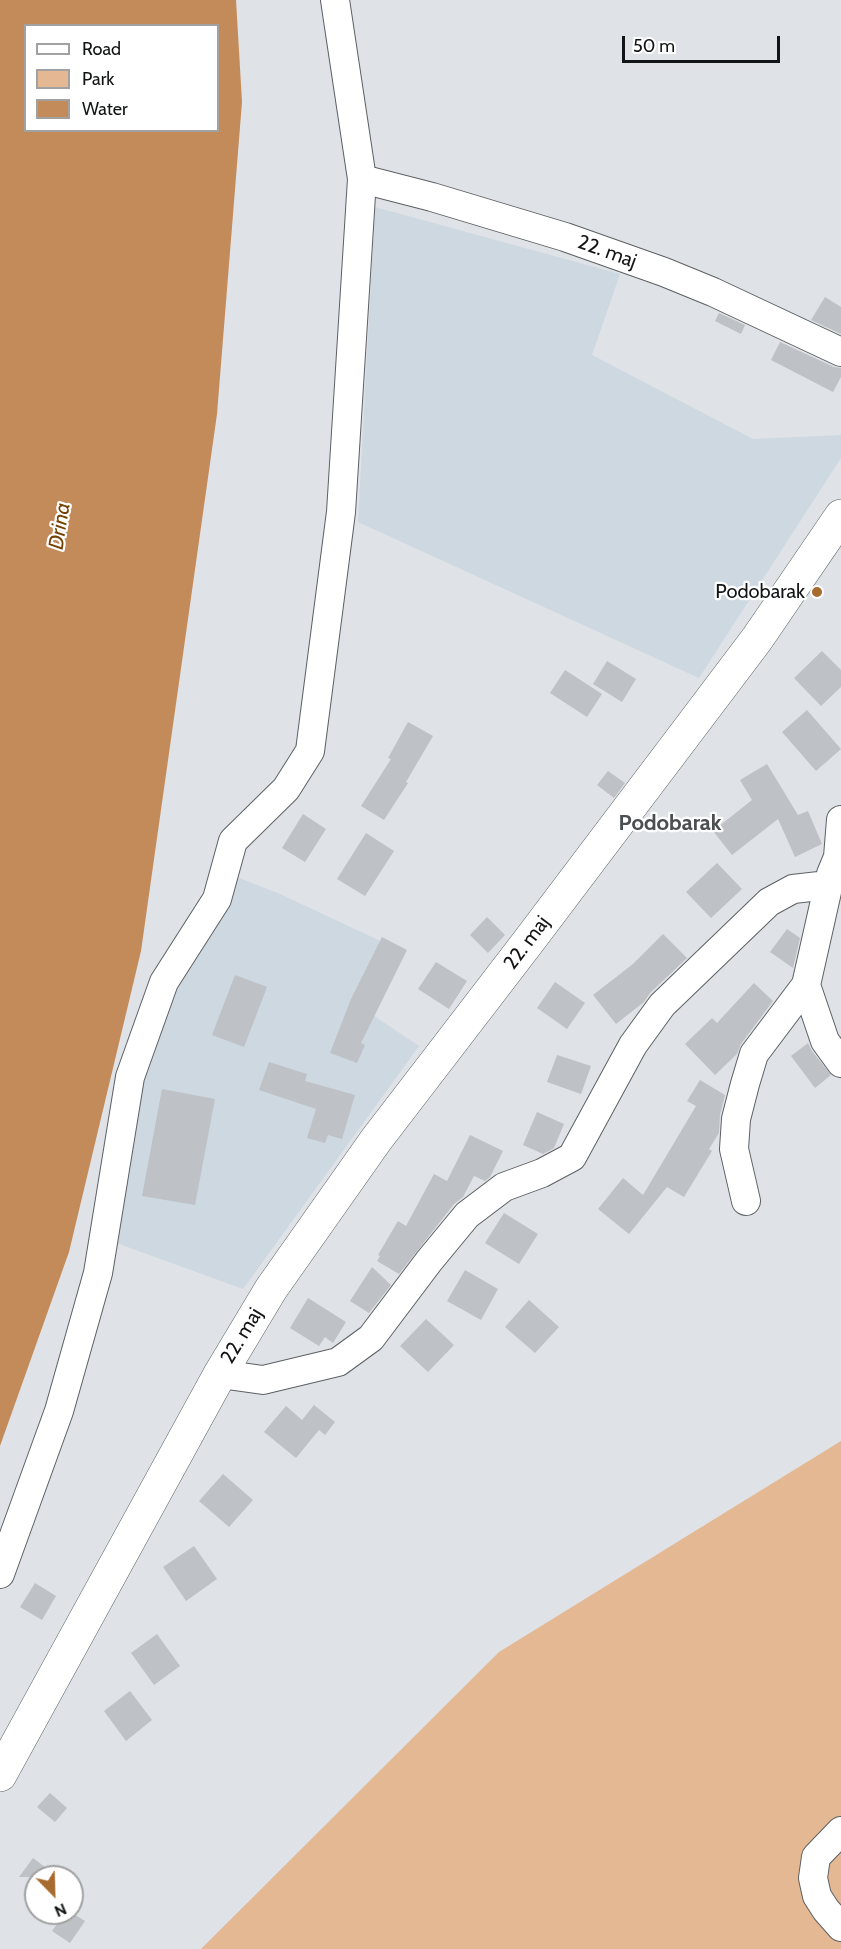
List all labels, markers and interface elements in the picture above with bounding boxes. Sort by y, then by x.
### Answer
legend [24,24,219,132]
scale bar [625,24,782,62]
text: 50 m [633,35,675,57]
text: Road [82,38,121,60]
text: Park [82,68,114,90]
text: Water [82,98,128,120]
street label: 22. maj [574,230,640,274]
water label: Drina [44,501,76,551]
place label: Podobarak [715,580,805,604]
marker: Podobarak [810,585,824,599]
district label: Podobarak [619,811,721,837]
street label: 22. maj [499,911,555,975]
street label: 22. maj [216,1304,268,1368]
north arrow [24,1865,84,1925]
text: N [52,1899,69,1921]

